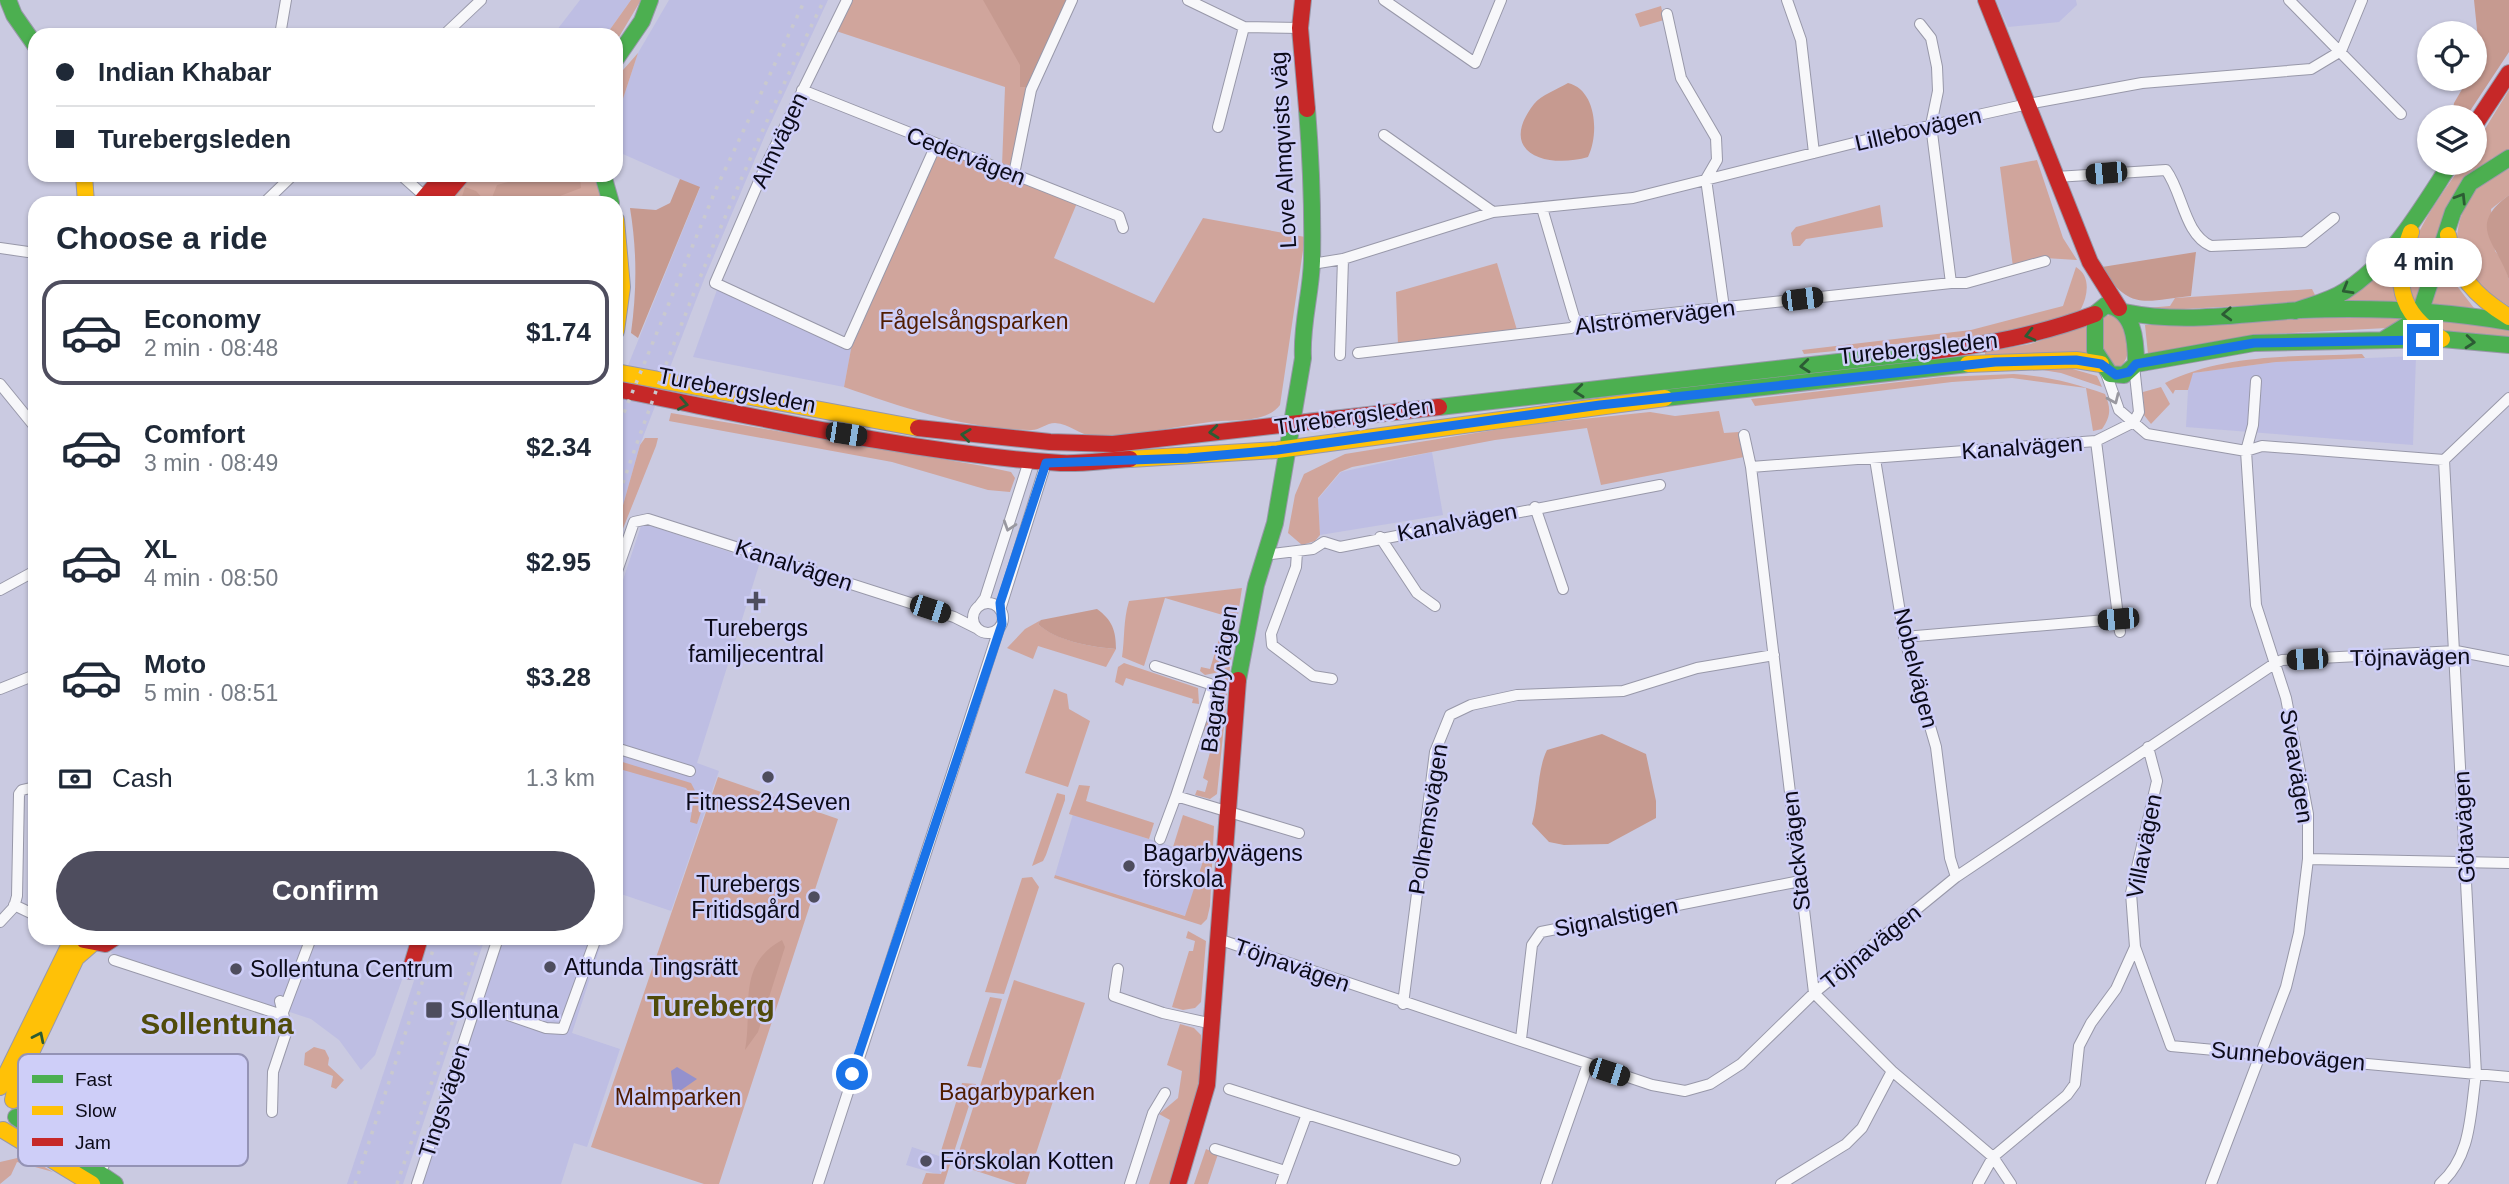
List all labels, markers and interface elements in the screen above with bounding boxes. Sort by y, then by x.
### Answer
map controls [2417,21,2487,175]
button: locate [2417,21,2487,91]
street label: Love Almqvists väg [1265,51,1301,249]
text: Indian Khabar [98,57,271,87]
street label: Almvägen [746,88,812,192]
street label: Lillebovägen [1852,102,1984,156]
button: layers [2417,105,2487,175]
street label: Cedervägen [903,121,1029,191]
text: Turebergsleden [98,124,291,154]
car [2085,161,2128,185]
one-way arrow [2453,193,2466,206]
text: Choose a ride [56,220,268,256]
callout: 4 min [2365,238,2481,288]
text: 4 min [2394,249,2454,275]
one-way arrow [2341,281,2354,294]
car [1780,286,1825,312]
street label: Alströmervägen [1573,294,1737,340]
icon: car [60,301,123,364]
text: Economy [144,304,261,334]
one-way arrow [2221,307,2232,322]
park label: Fågelsångsparken [879,308,1069,334]
text: $1.74 [526,317,591,347]
route end [2407,324,2439,356]
street label: Turebergsleden [1837,327,1999,369]
one-way arrow [2024,327,2036,341]
one-way arrow [2465,334,2476,349]
text: 2 min · 08:48 [144,335,278,361]
one-way arrow [1799,358,1810,373]
street label: Turebergsleden [656,362,818,418]
one-way arrow [1573,383,1584,398]
street label: Turebergsleden [1273,392,1435,440]
one-way arrow [2106,392,2120,405]
one-way arrow [677,395,689,410]
icon: car [60,416,123,479]
text: Comfort [144,419,245,449]
car [824,420,869,448]
one-way arrow [1208,425,1220,440]
one-way arrow [960,427,972,442]
street label: Kanalvägen [1960,430,2084,464]
text: $2.34 [526,432,591,462]
text: 3 min · 08:49 [144,450,278,476]
street label: Kanalvägen [1395,498,1519,546]
one-way arrow [1002,520,1017,532]
icon: car [60,531,123,594]
text: XL [144,534,177,564]
street label: Kanalvägen [732,534,856,596]
text: $2.95 [526,547,591,577]
text: 4 min · 08:50 [144,565,278,591]
marker: Turebergs familjecentral [746,591,766,611]
car [907,593,954,625]
street label: Bagarbyvägen [1196,604,1242,754]
street label: Nobelvägen [1889,605,1943,731]
car [2097,607,2140,631]
place label: Turebergs familjecentral [688,615,824,667]
street label: Töjnavägen [2350,643,2470,671]
icon: car [60,646,123,709]
car [2286,647,2329,671]
text: Moto [144,649,206,679]
text: $3.28 [526,662,591,692]
text: 5 min · 08:51 [144,680,278,706]
street label: Sveavägen [2275,707,2319,825]
street label: Polhemsvägen [1403,742,1453,896]
icon: cash [56,760,94,798]
text: Cash [112,763,173,793]
text: 1.3 km [526,765,595,791]
marker: Fitness24Seven [760,769,776,785]
street label: Götavägen [2448,770,2480,884]
place label: Fitness24Seven [686,789,850,815]
street label: Stackvägen [1777,790,1815,912]
street label: Villavägen [2121,792,2167,900]
place label: Bagarbyvägens förskola [1143,840,1303,892]
button: Confirm [56,851,595,931]
marker: Bagarbyvägens förskola [1121,858,1137,874]
place label: Turebergs Fritidsgård [691,871,800,923]
marker: Turebergs Fritidsgård [806,889,822,905]
street label: Signalstigen [1552,892,1680,942]
street label: Töjnavägen [1816,899,1926,995]
street label: Töjnavägen [1231,933,1353,997]
place label: Attunda Tingsrätt [564,954,738,980]
place label: Sollentuna Centrum [250,956,453,982]
marker: Attunda Tingsrätt [542,959,558,975]
marker: Sollentuna Centrum [228,961,244,977]
district label: Tureberg [647,989,775,1022]
place label: Sollentuna [450,997,559,1023]
marker: Sollentuna [424,1000,444,1020]
district label: Sollentuna [140,1007,294,1040]
one-way arrow [30,1032,44,1044]
street label: Sunnebovägen [2210,1036,2366,1076]
street label: Tingsvägen [413,1041,475,1161]
legend [18,1054,248,1166]
car [1586,1056,1633,1088]
route start [836,1058,868,1090]
text: Fast [75,1069,113,1090]
park label: Bagarbyparken [939,1079,1095,1105]
park label: Malmparken [615,1084,741,1110]
text: Slow [75,1100,116,1121]
text: Jam [75,1132,111,1153]
place label: Förskolan Kotten [940,1148,1114,1174]
marker: Förskolan Kotten [918,1153,934,1169]

